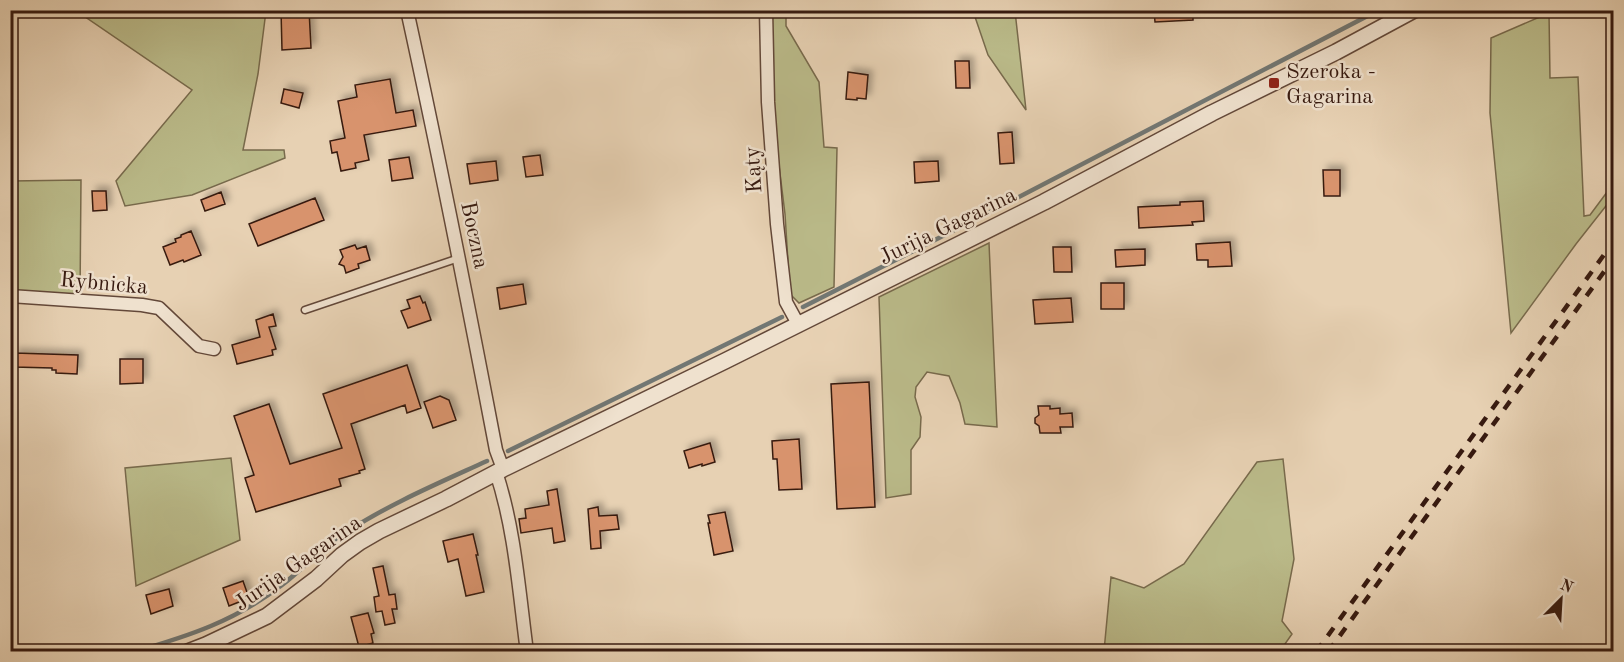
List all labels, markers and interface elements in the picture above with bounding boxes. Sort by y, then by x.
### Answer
place label: Szeroka - Gagarina [1286,61,1376,108]
marker: Szeroka - Gagarina [1267,76,1281,90]
street label: Kąty [741,145,767,194]
street label: Jurija Gagarina [876,184,1020,270]
street label: Boczna [456,200,492,271]
street label: Rybnicka [59,269,149,299]
street label: Jurija Gagarina [230,512,366,616]
north arrow [1531,569,1591,629]
text: N [1557,577,1576,597]

